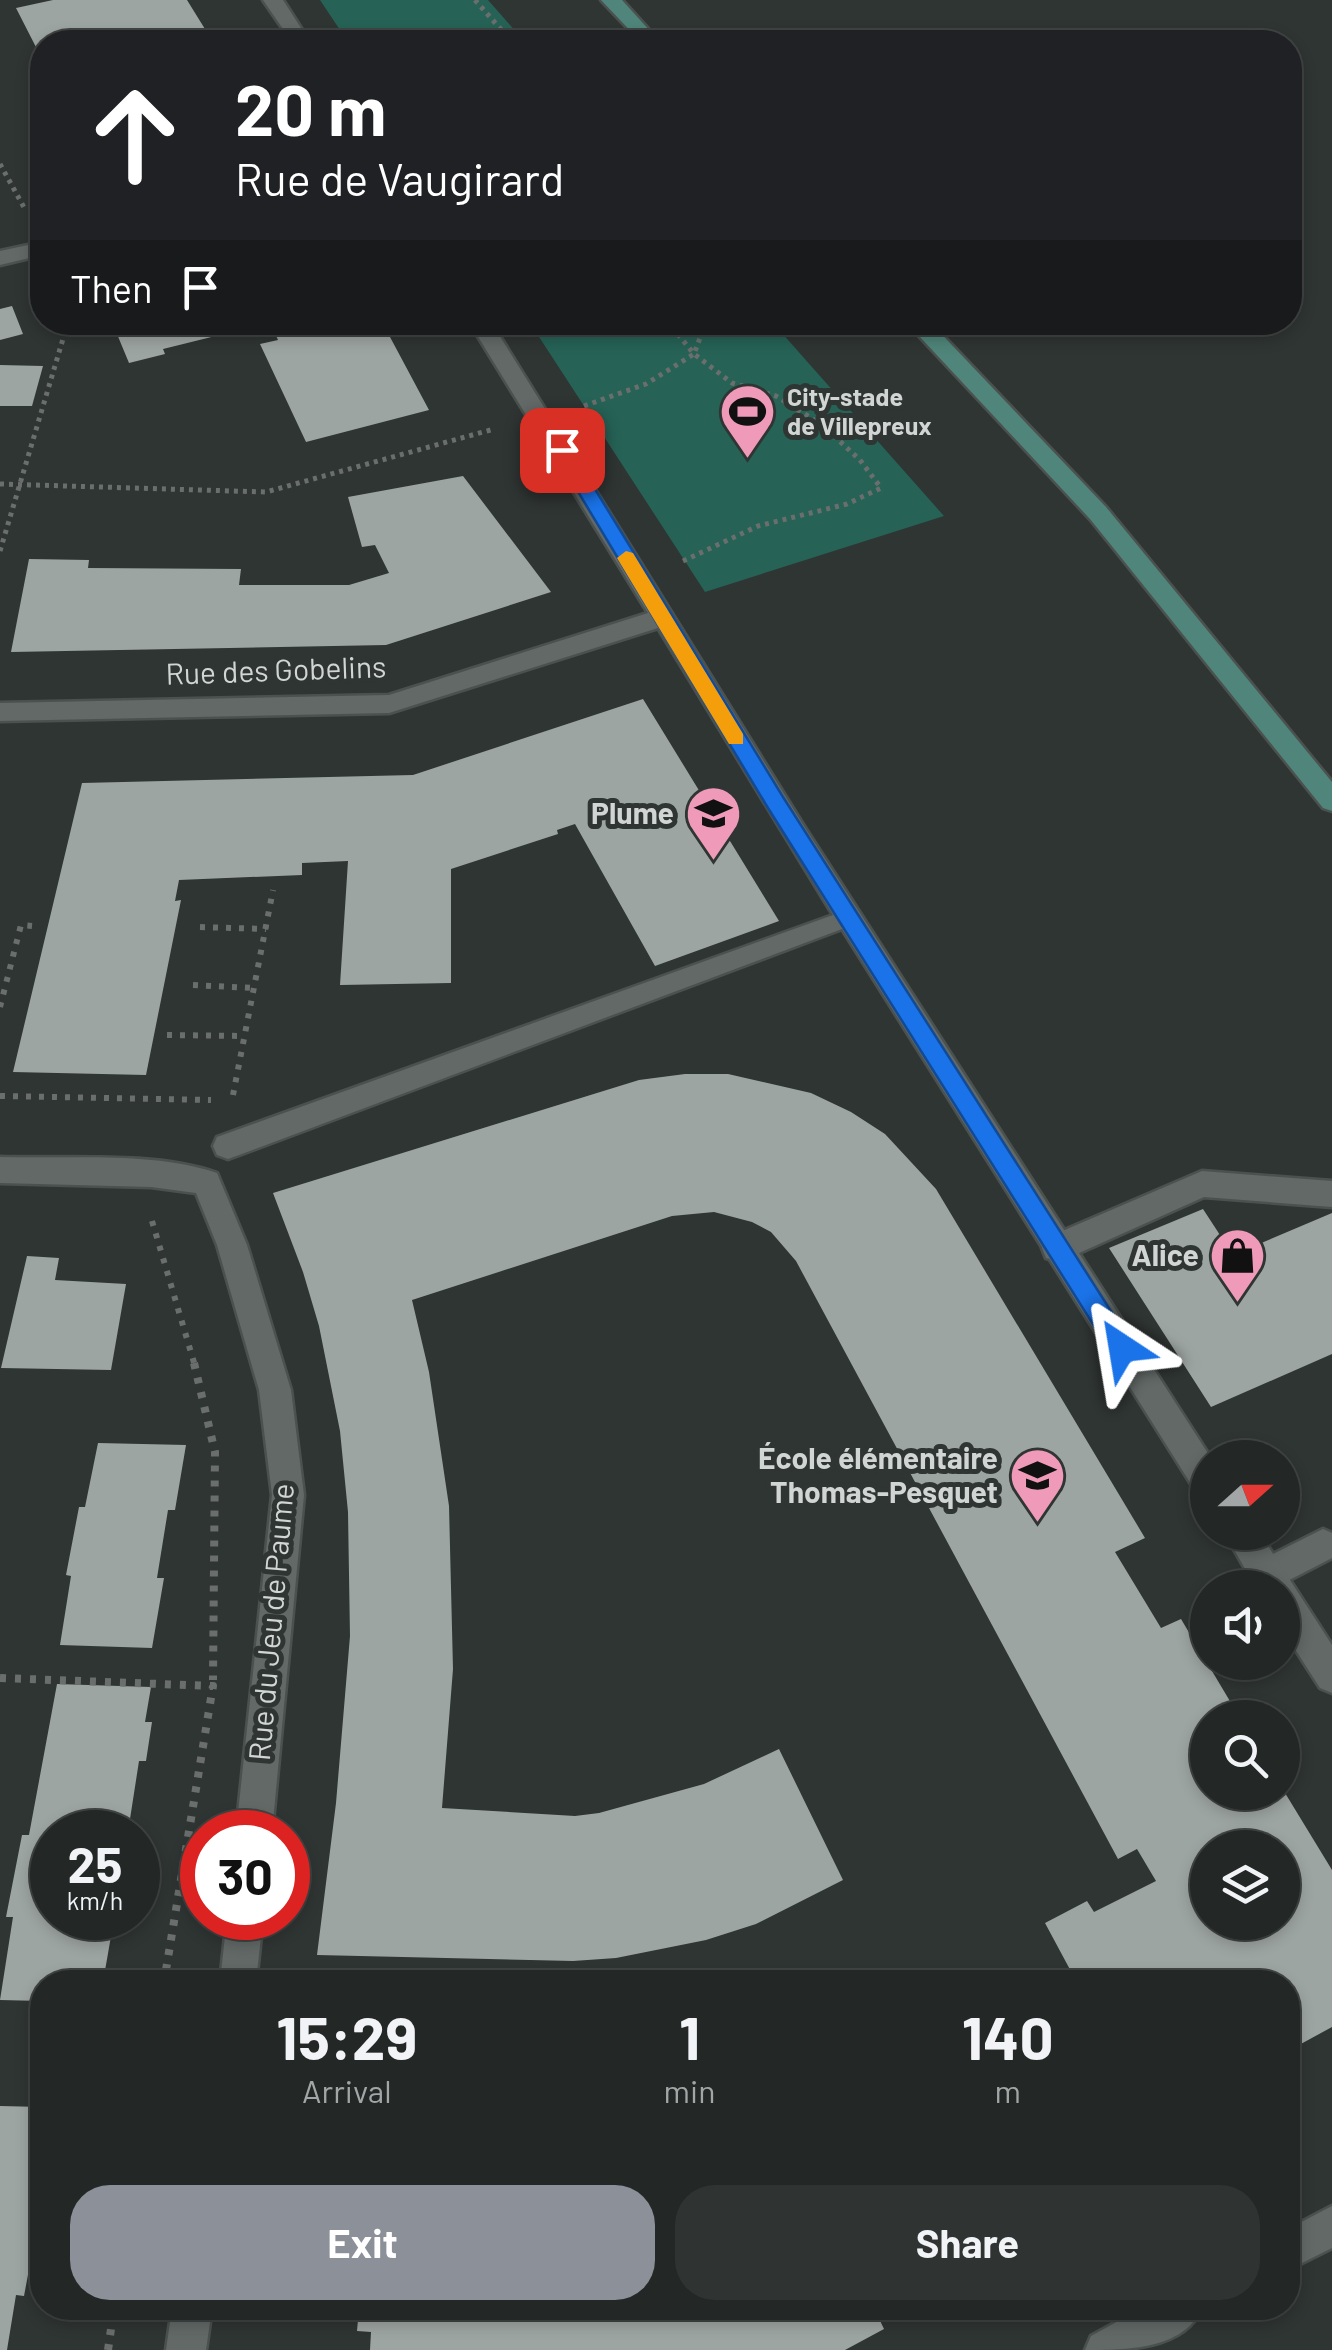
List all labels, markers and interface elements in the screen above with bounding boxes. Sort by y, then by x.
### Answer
text: 20 m [235,66,387,150]
icon: ahead [70,70,200,200]
text: Rue de Vaugirard [235,151,564,205]
icon: arrive [173,260,228,315]
text: Then [70,265,153,311]
sports icon: City-stade de Villepreux [718,381,778,460]
place label: City-stade de Villepreux [787,381,932,440]
pin [520,408,605,493]
icon: arrive [535,423,590,478]
street label: Rue des Gobelins [165,647,387,691]
school or university icon: Plume [683,784,743,863]
place label: Plume [591,794,674,830]
shop icon: Alice [1208,1226,1268,1305]
place label: Alice [1132,1236,1199,1272]
position arrow [1070,1296,1174,1400]
place label: École élémentaire Thomas-Pesquet [758,1439,998,1509]
north arrow [1190,1440,1300,1550]
map controls [1190,1440,1300,1940]
school or university icon: École élémentaire Thomas-Pesquet [1007,1446,1067,1525]
street label: Rue du Jeu de Paume [240,1482,300,1762]
button: sound [1190,1570,1300,1680]
button: search [1190,1700,1300,1810]
speed limit sign: 30 [180,1810,310,1940]
button: layers [1190,1830,1300,1940]
text: 25 [68,1833,122,1893]
text: km/h [67,1885,123,1915]
text: 15:29 [276,2000,417,2072]
text: 1 [679,2000,700,2072]
text: 140 [962,2000,1054,2072]
text: Arrival [302,2071,392,2109]
text: min [664,2071,715,2109]
text: m [994,2071,1021,2109]
button: Exit [70,2185,655,2300]
button: Share [675,2185,1260,2300]

